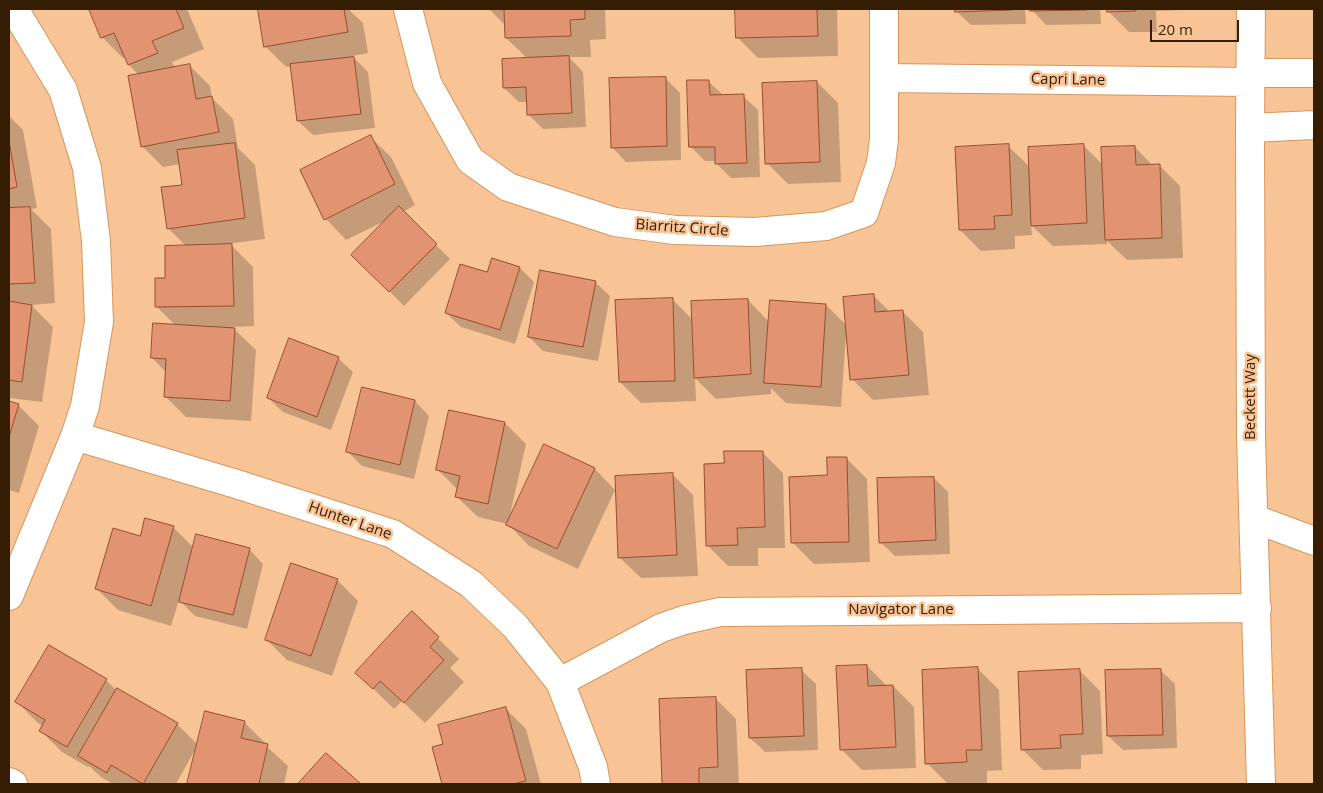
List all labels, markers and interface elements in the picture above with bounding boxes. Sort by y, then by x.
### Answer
scale bar [1153,10,1242,42]
text: 20 m [1158,19,1193,39]
street label: Capri Lane [1031,70,1105,90]
street label: Biarritz Circle [635,216,729,240]
street label: Beckett Way [1242,354,1260,440]
street label: Hunter Lane [306,498,394,544]
street label: Navigator Lane [848,601,954,619]

